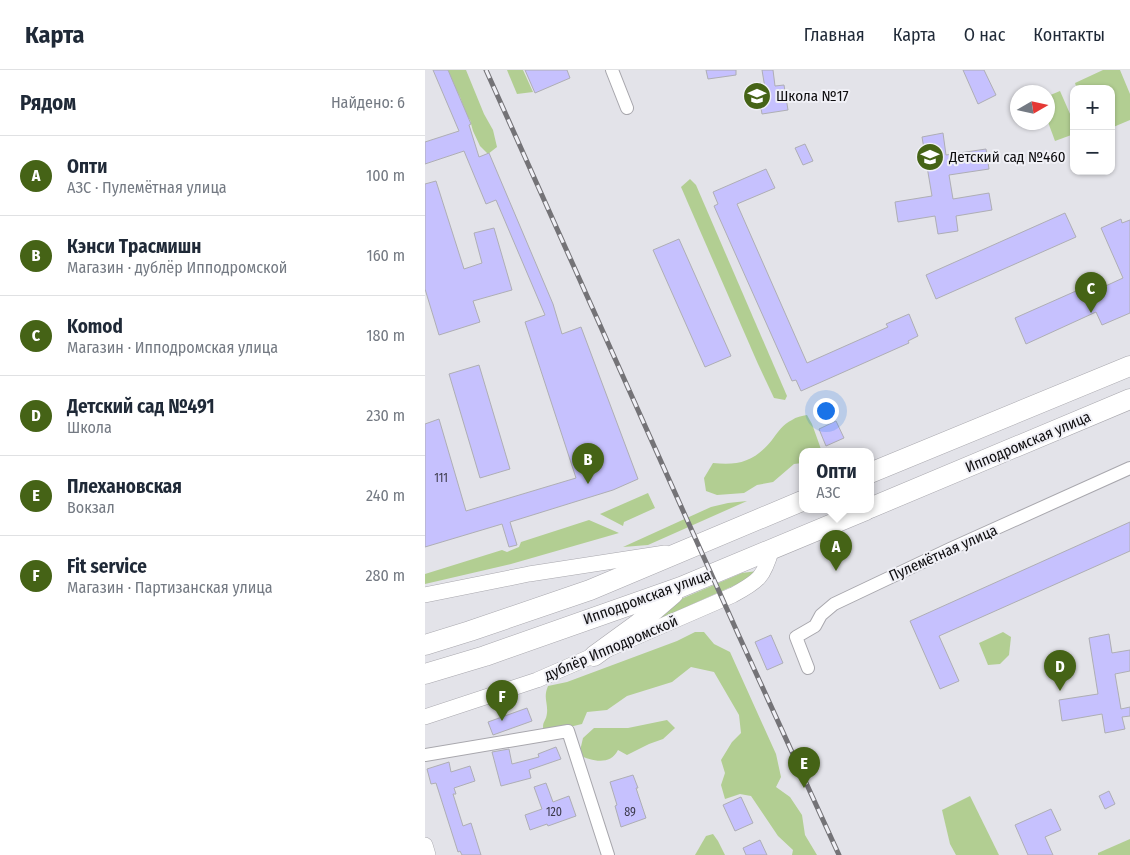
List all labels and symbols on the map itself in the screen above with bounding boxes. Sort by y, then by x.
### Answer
school or university icon: Школа №17 [742,81,772,111]
north arrow [1010,85,1055,130]
place label: Школа №17 [776,87,849,105]
school or university icon: Детский сад №460 [915,142,945,172]
place label: Детский сад №460 [948,148,1066,166]
pin: C [1075,272,1107,313]
your location [813,398,839,424]
street label: Ипподромская улица [963,407,1093,477]
pin: B [572,443,604,484]
house number: 111 [434,471,448,485]
street label: Пулемётная улица [886,521,1000,585]
pin: A [820,530,852,571]
street label: Ипподромская улица [581,566,713,628]
street label: дублёр Ипподромской [542,612,680,684]
pin: D [1044,650,1076,691]
pin: F [486,680,518,721]
pin: E [788,747,820,788]
house number: 120 [546,805,562,819]
house number: 89 [624,805,636,819]

